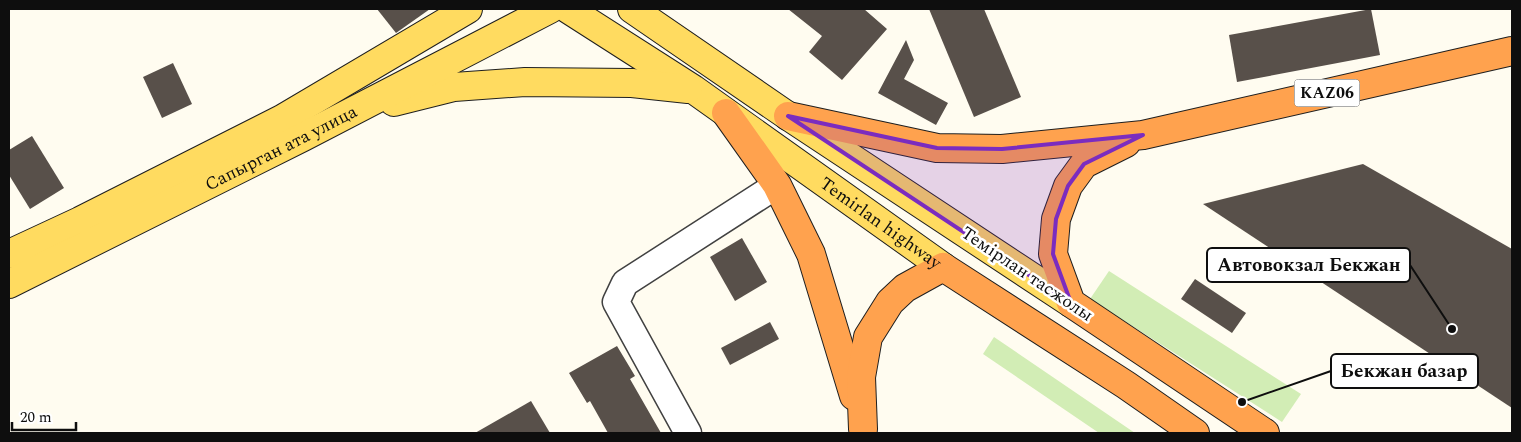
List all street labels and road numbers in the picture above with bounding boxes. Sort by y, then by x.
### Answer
road number: KАZ06 [1294,80,1360,106]
street label: Сапырган ата улица [200,98,362,198]
street label: Temirlan highway [814,170,948,276]
street label: Темірлан тасжолы [955,220,1099,328]

